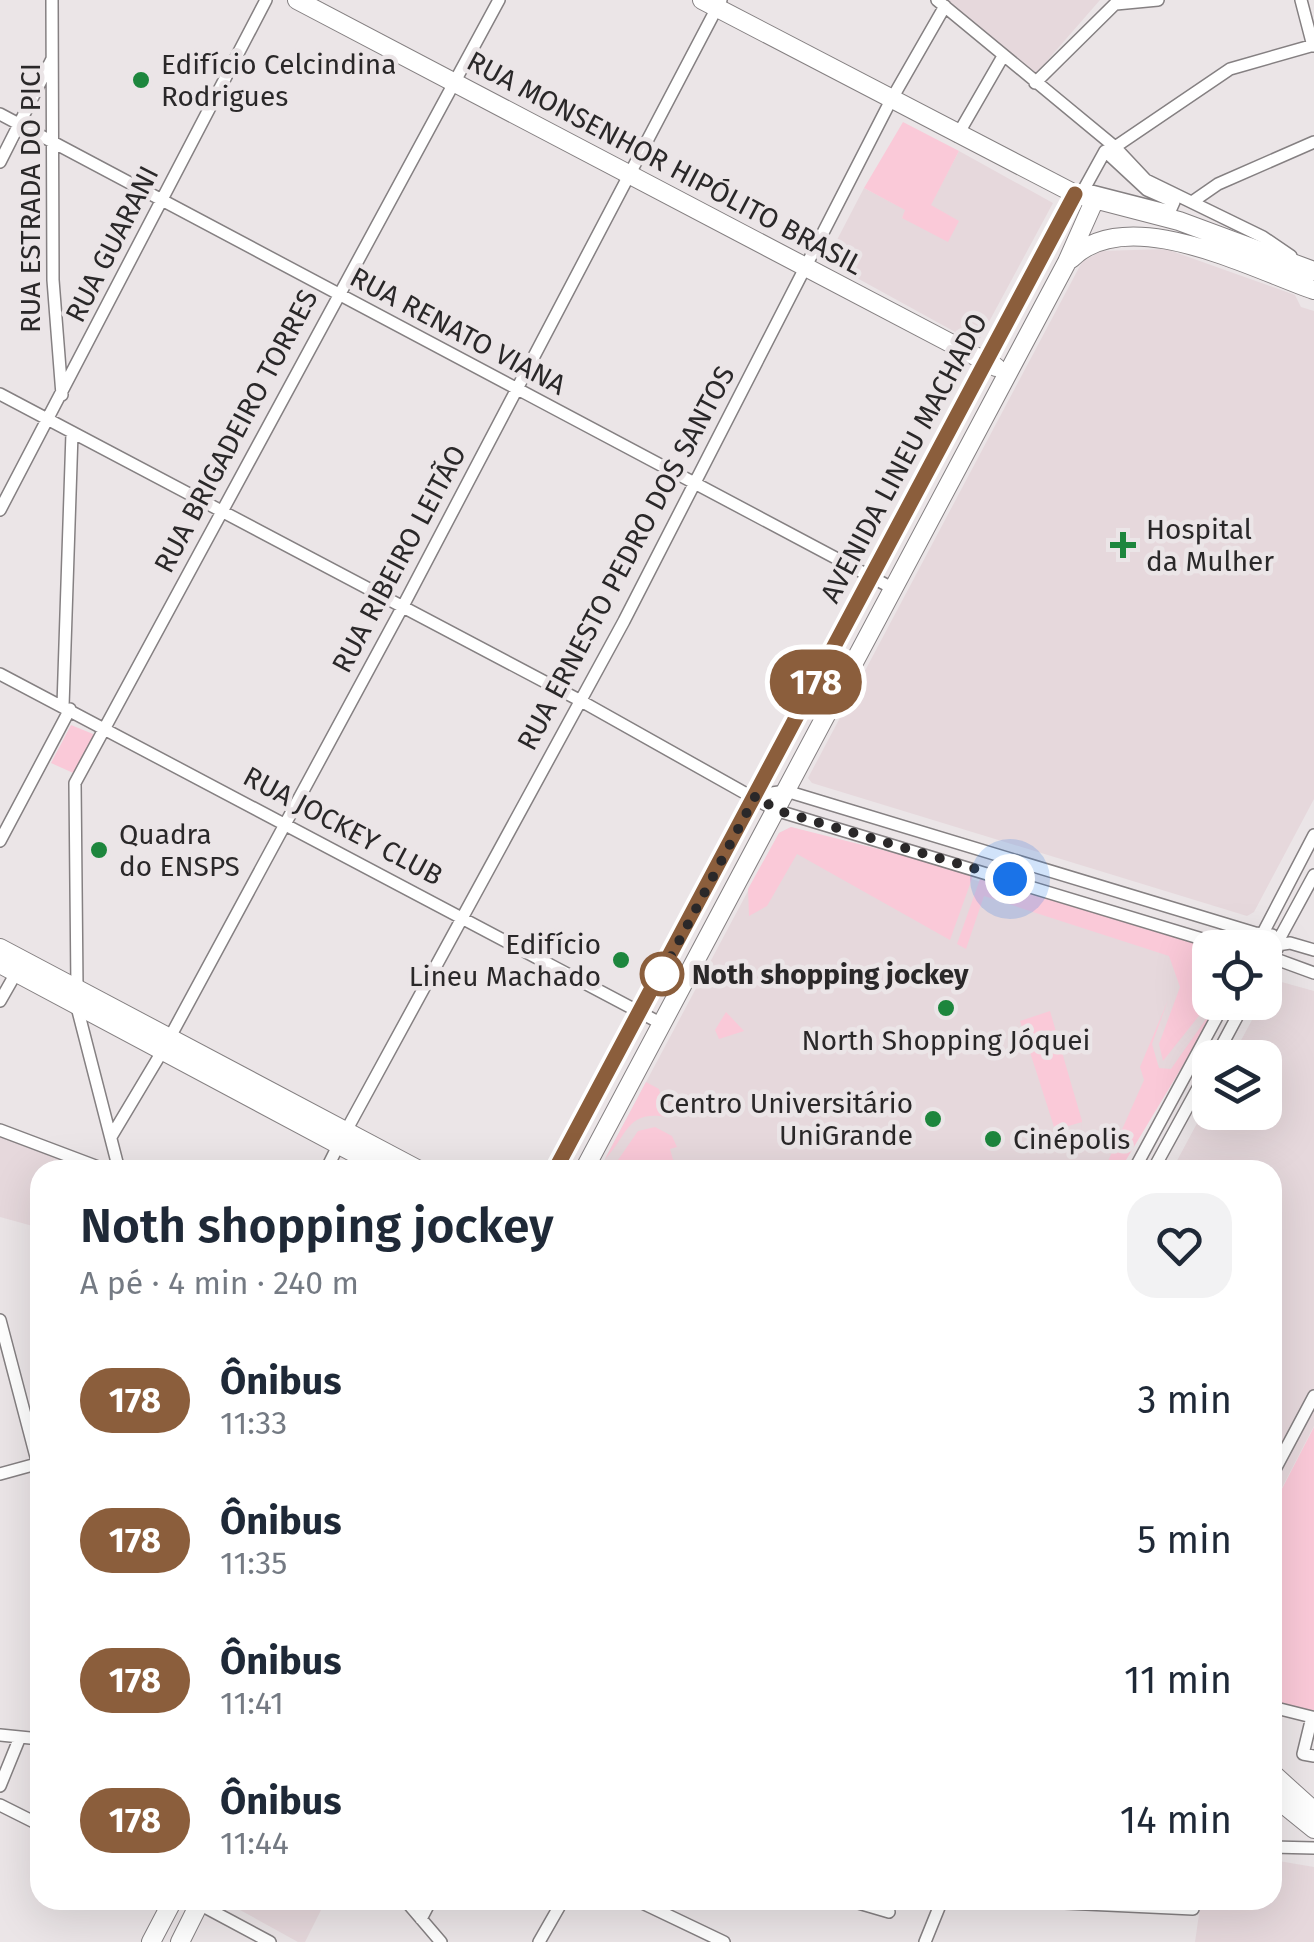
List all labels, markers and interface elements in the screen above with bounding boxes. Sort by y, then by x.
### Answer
street label: RUA MONSENHOR HIPÓLITO BRASIL [461,44,869,282]
place label: Edifício Celcindina Rodrigues [161,48,396,113]
street label: RUA ESTRADA DO PICI [14,63,47,333]
marker: Edifício Celcindina Rodrigues [130,69,152,91]
street label: RUA GUARANI [59,160,165,328]
street label: RUA RENATO VIANA [345,260,571,402]
street label: RUA BRIGADEIRO TORRES [147,284,325,578]
street label: AVENIDA LINEU MACHADO [814,308,994,608]
street label: RUA ERNESTO PEDRO DOS SANTOS [510,360,742,756]
street label: RUA RIBEIRO LEITÃO [325,440,473,678]
place label: Hospital da Mulher [1146,513,1274,578]
marker: Hospital da Mulher [1110,532,1136,558]
line badge: 178 [758,650,874,714]
text: 178 [790,661,842,703]
street label: RUA JOCKEY CLUB [238,760,448,892]
place label: Quadra do ENSPS [119,818,240,883]
marker: Quadra do ENSPS [88,839,110,861]
your location [985,854,1035,904]
place label: Edifício Lineu Machado [409,928,601,993]
map controls [1192,930,1282,1130]
button: locate [1192,930,1282,1020]
marker: Edifício Lineu Machado [610,949,632,971]
marker: Noth shopping jockey [641,953,683,995]
place label: Noth shopping jockey [692,958,969,991]
marker: North Shopping Jóquei [935,997,957,1019]
place label: North Shopping Jóquei [802,1024,1090,1057]
button: layers [1192,1040,1282,1130]
place label: Centro Universitário UniGrande [659,1087,913,1152]
marker: Centro Universitário UniGrande [922,1108,944,1130]
place label: Cinépolis [1013,1123,1130,1156]
marker: Cinépolis [982,1128,1004,1150]
button: heart [1127,1193,1232,1298]
text: Noth shopping jockey [80,1197,554,1255]
text: A pé · 4 min · 240 m [80,1264,359,1302]
text: Ônibus [220,1358,342,1404]
text: 3 min [1137,1377,1232,1423]
text: 178 [109,1379,161,1421]
text: 11:33 [220,1404,287,1442]
text: Ônibus [220,1498,342,1544]
text: 5 min [1137,1517,1232,1563]
text: 178 [109,1519,161,1561]
text: 11:35 [220,1544,287,1582]
text: Ônibus [220,1638,342,1684]
text: 11 min [1124,1657,1232,1703]
text: 178 [109,1659,161,1701]
text: 11:41 [220,1684,284,1722]
text: Ônibus [220,1778,342,1824]
text: 14 min [1120,1797,1232,1843]
text: 178 [109,1799,161,1841]
text: 11:44 [220,1824,289,1862]

